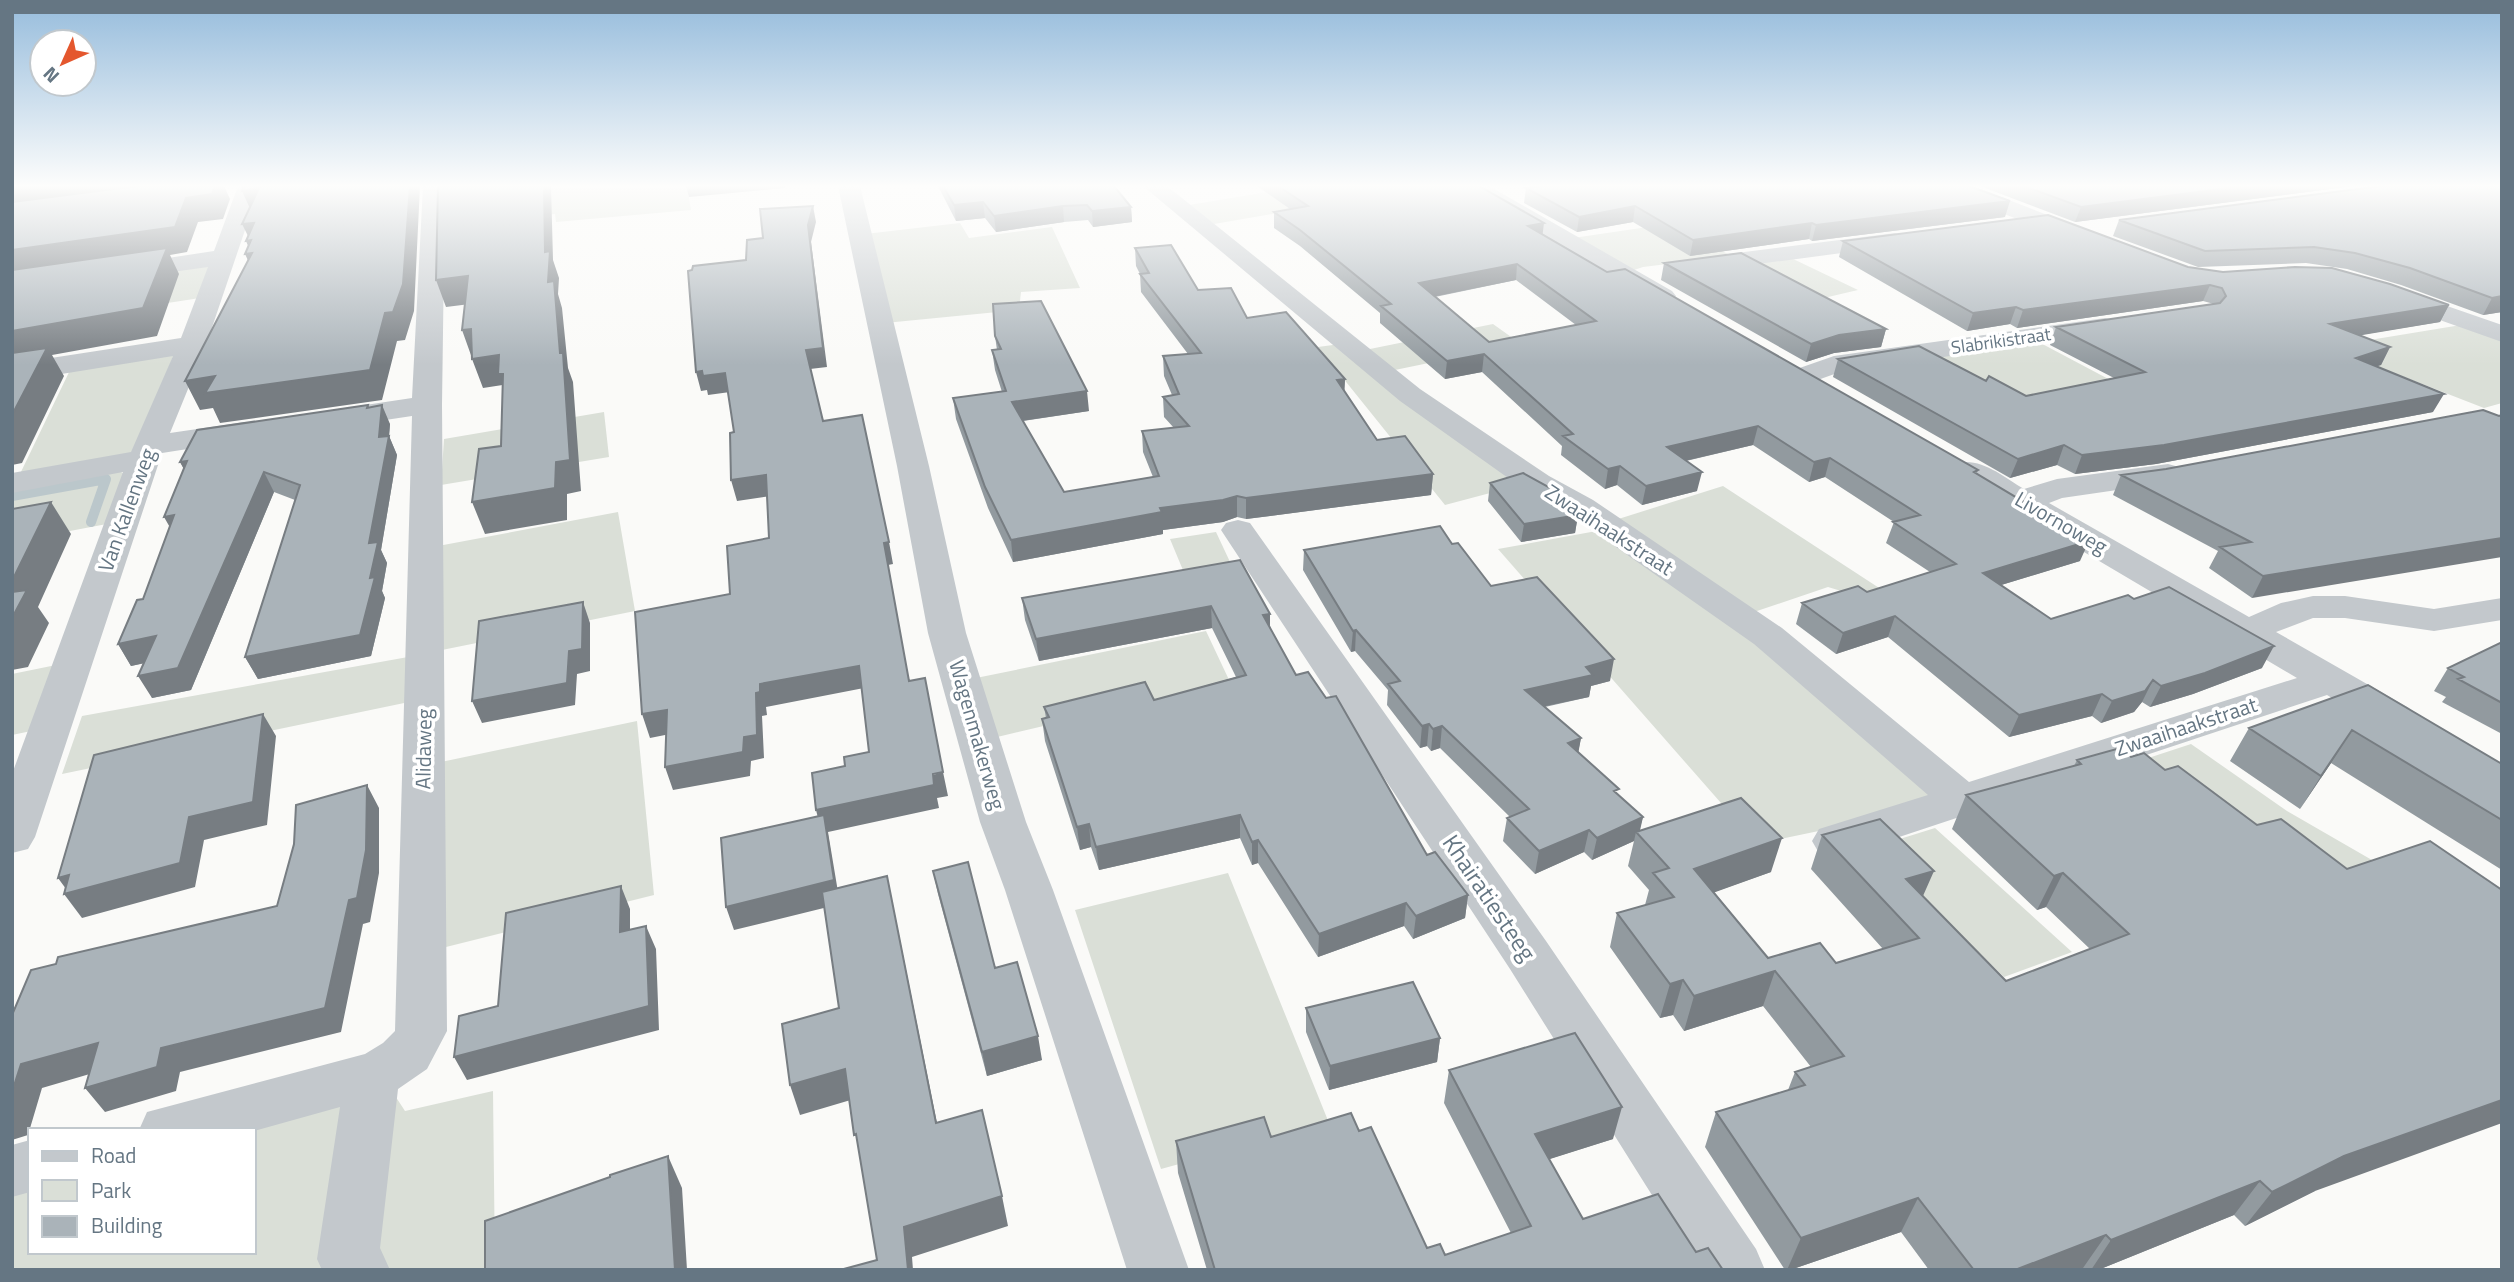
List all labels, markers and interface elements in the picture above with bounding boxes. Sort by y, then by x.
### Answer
north arrow [28,28,98,98]
text: N [36,60,66,90]
street label: Slabrikistraat [1949,320,2053,361]
street label: Van Kallenweg [89,443,163,576]
street label: Zwaaihaakstraat [1539,476,1681,583]
street label: Livornoweg [2009,483,2114,562]
street label: Wagenmakerweg [941,656,1015,814]
street label: Zwaaihaakstraat [2111,688,2261,764]
street label: Alidaweg [406,708,440,790]
street label: Khairatiesteeg [1434,827,1546,968]
legend [28,1128,256,1254]
text: Road [91,1139,136,1171]
text: Park [91,1174,131,1206]
text: Building [91,1209,163,1241]

